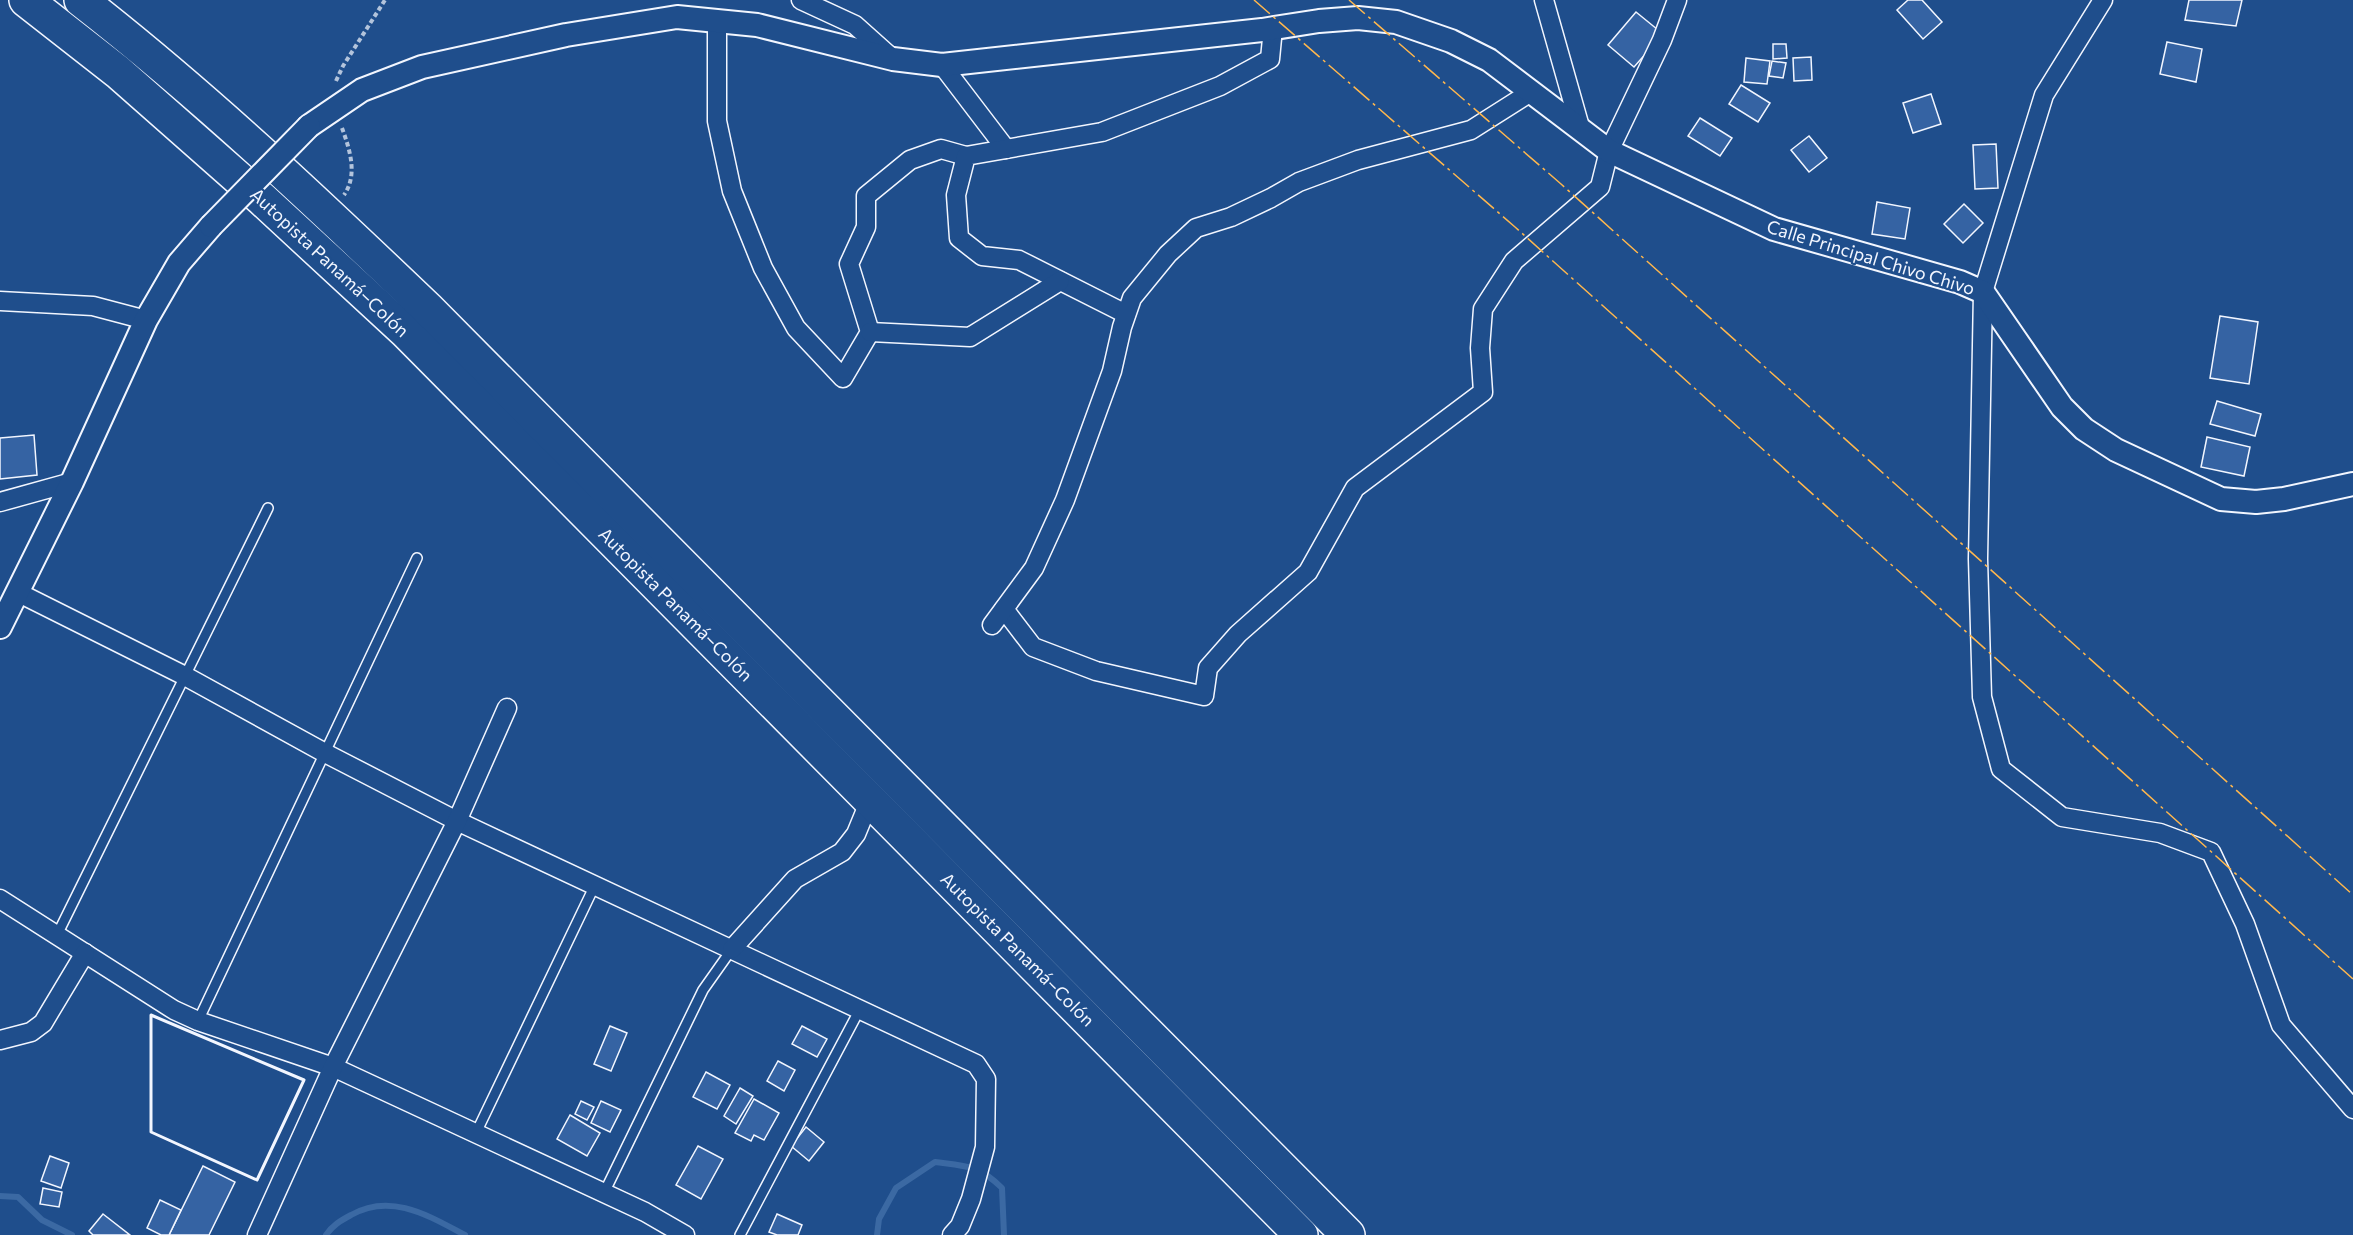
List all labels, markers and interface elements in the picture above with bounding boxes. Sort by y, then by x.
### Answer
street label: Autopista Panamá–Colón [246,183,414,341]
street label: Calle Principal Chivo Chivo [1764,215,1978,299]
street label: Autopista Panamá–Colón [594,522,758,686]
street label: Autopista Panamá–Colón [936,867,1100,1031]

